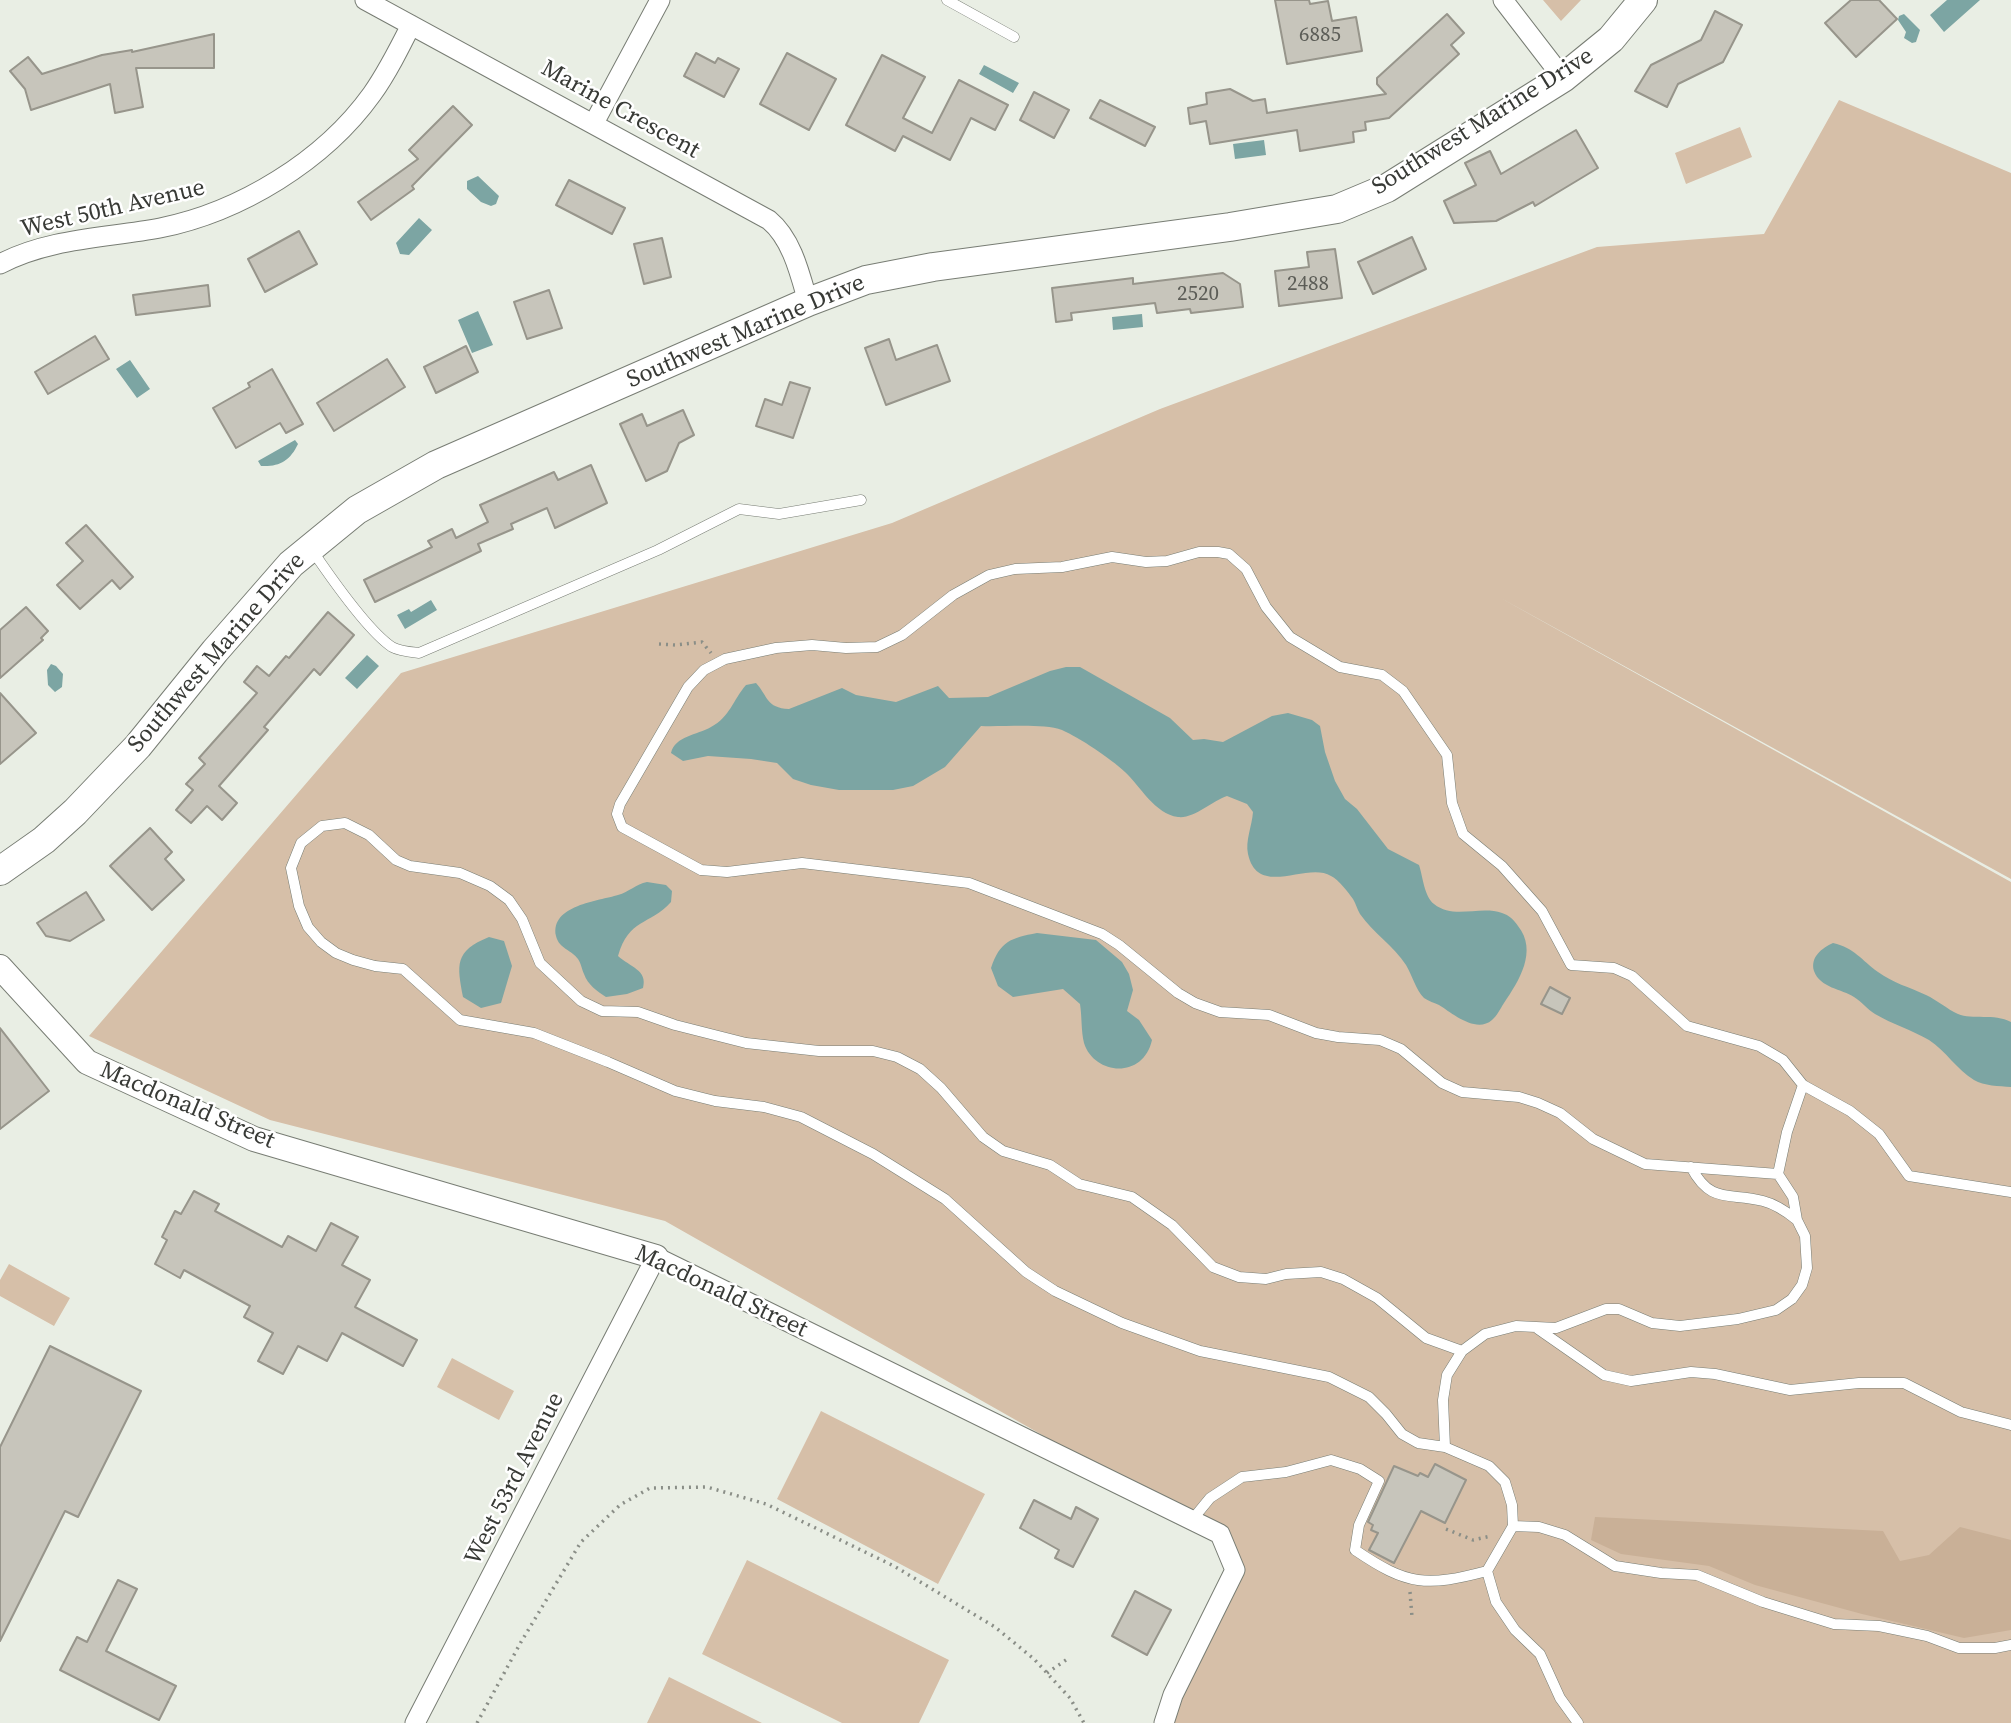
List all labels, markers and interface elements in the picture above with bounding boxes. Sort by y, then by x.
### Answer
house number: 6885 [1299,23,1341,49]
street label: Southwest Marine Drive [1367,42,1599,202]
street label: Marine Crescent [536,55,704,165]
street label: West 50th Avenue [18,174,208,244]
street label: Southwest Marine Drive [623,269,869,395]
house number: 2488 [1287,272,1329,298]
house number: 2520 [1177,282,1219,308]
street label: Southwest Marine Drive [122,547,312,759]
street label: Macdonald Street [95,1056,279,1156]
street label: Macdonald Street [630,1239,812,1345]
street label: West 53rd Avenue [459,1388,571,1570]

